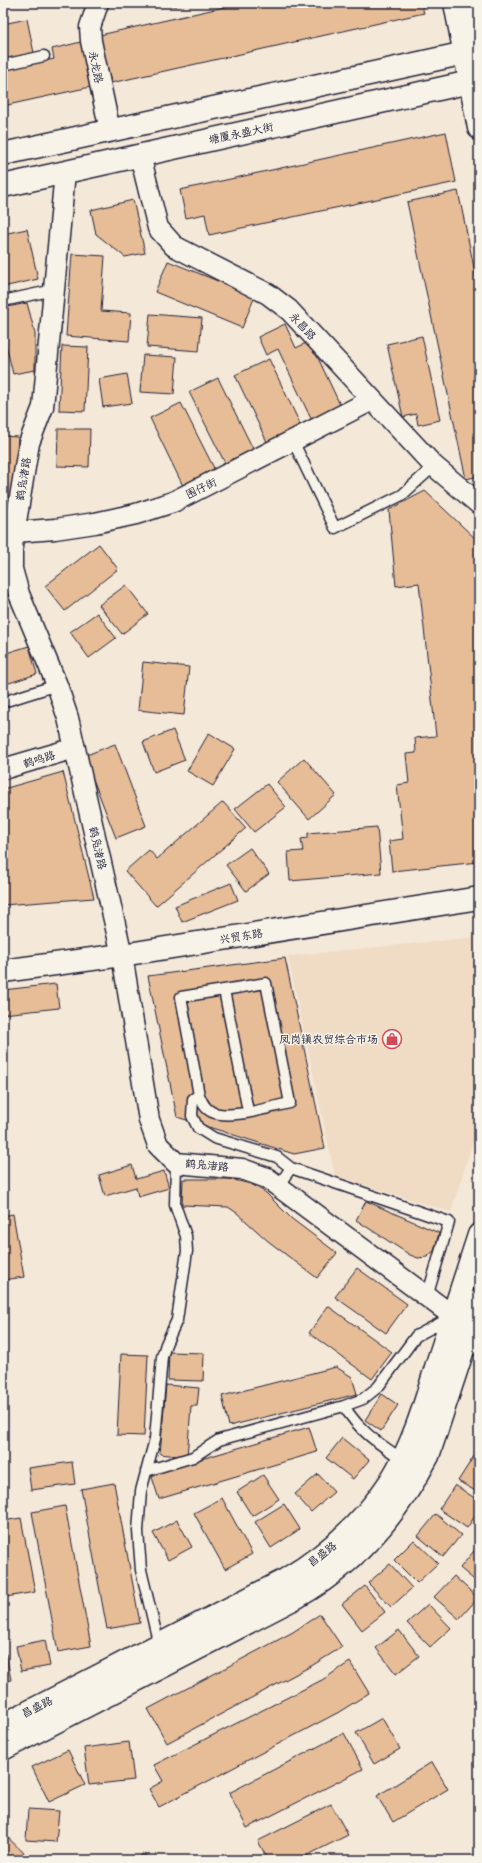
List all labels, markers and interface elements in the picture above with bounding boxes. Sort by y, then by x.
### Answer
street label: 永龙路 [85,49,106,85]
street label: 塘厦永盛大街 [207,119,276,148]
street label: 永昌路 [286,309,319,344]
street label: 鹤凫渚路 [13,456,34,502]
street label: 围仔街 [183,474,220,502]
street label: 鹤鸣路 [21,747,57,771]
street label: 鹤凫渚路 [85,825,110,871]
street label: 兴贸东路 [218,926,264,947]
shop icon: 凤岗镇农贸综合市场 [381,1028,403,1050]
place label: 凤岗镇农贸综合市场 [279,1032,378,1047]
street label: 鹤凫渚路 [184,1156,230,1175]
street label: 昌盛路 [305,1538,340,1570]
street label: 昌盛路 [19,1693,55,1722]

